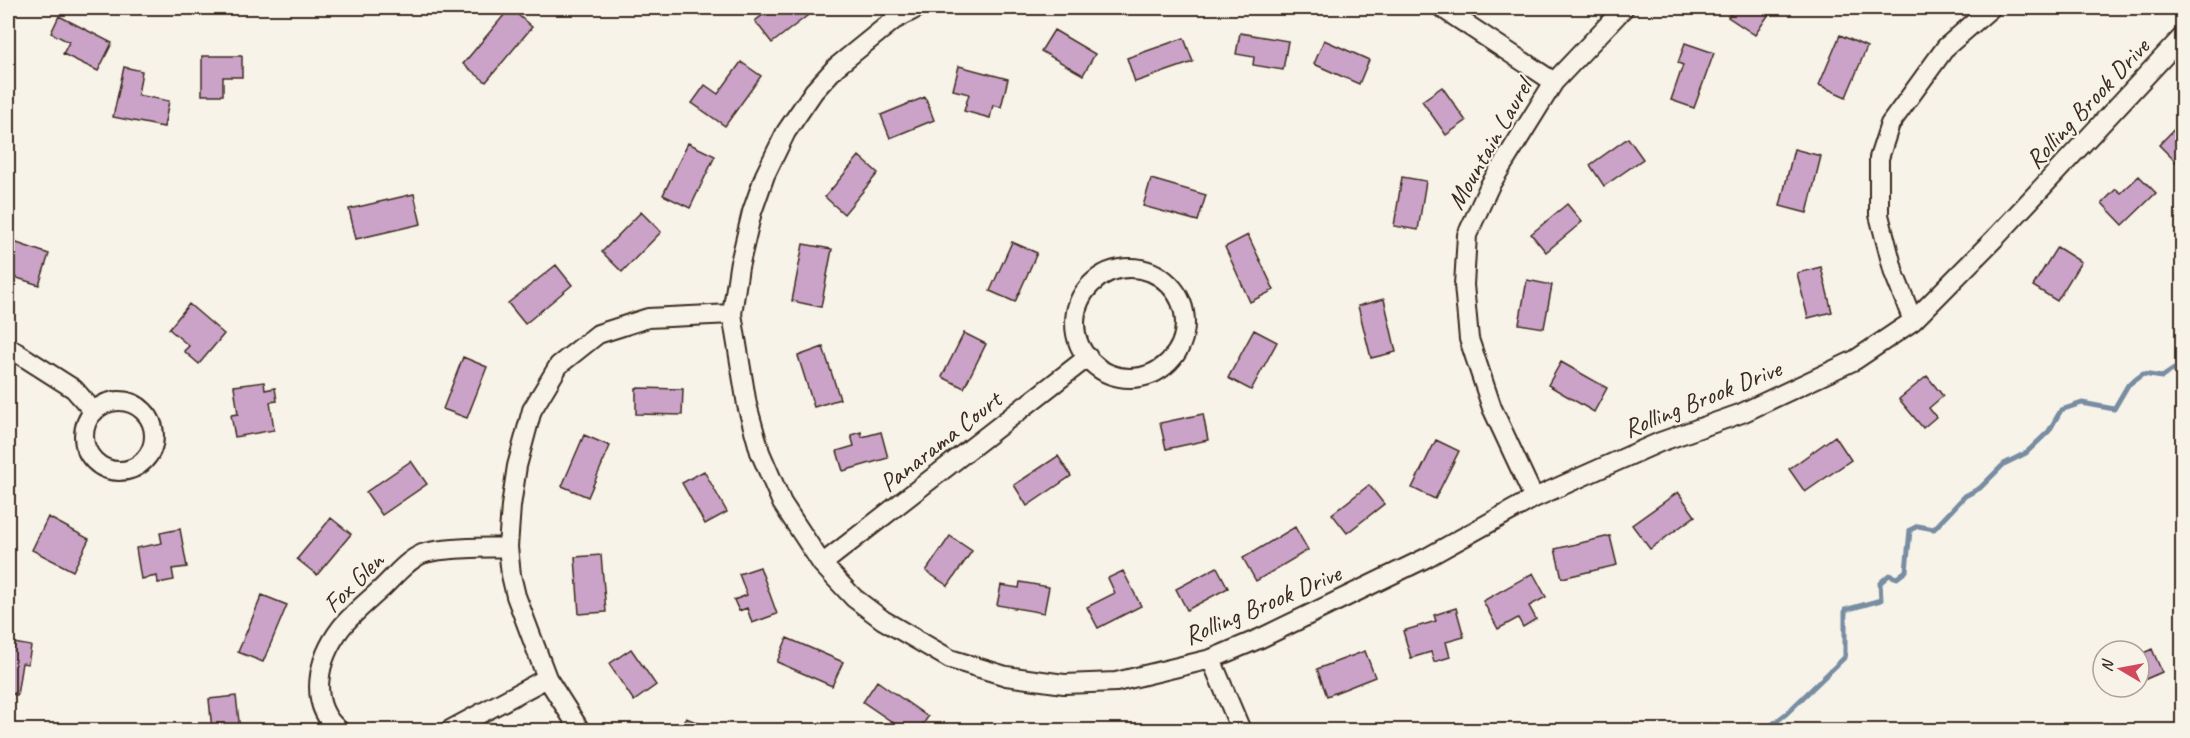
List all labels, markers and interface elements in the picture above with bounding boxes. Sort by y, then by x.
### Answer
street label: Rolling Brook Drive [2018,30,2157,176]
street label: Mountain Laurel [1439,69,1542,215]
street label: Rolling Brook Drive [1619,351,1787,445]
street label: Panarama Court [873,382,1010,499]
street label: Fox Glen [316,544,392,620]
street label: Rolling Brook Drive [1179,556,1347,652]
north arrow [2091,639,2151,699]
text: N [2097,657,2118,673]

